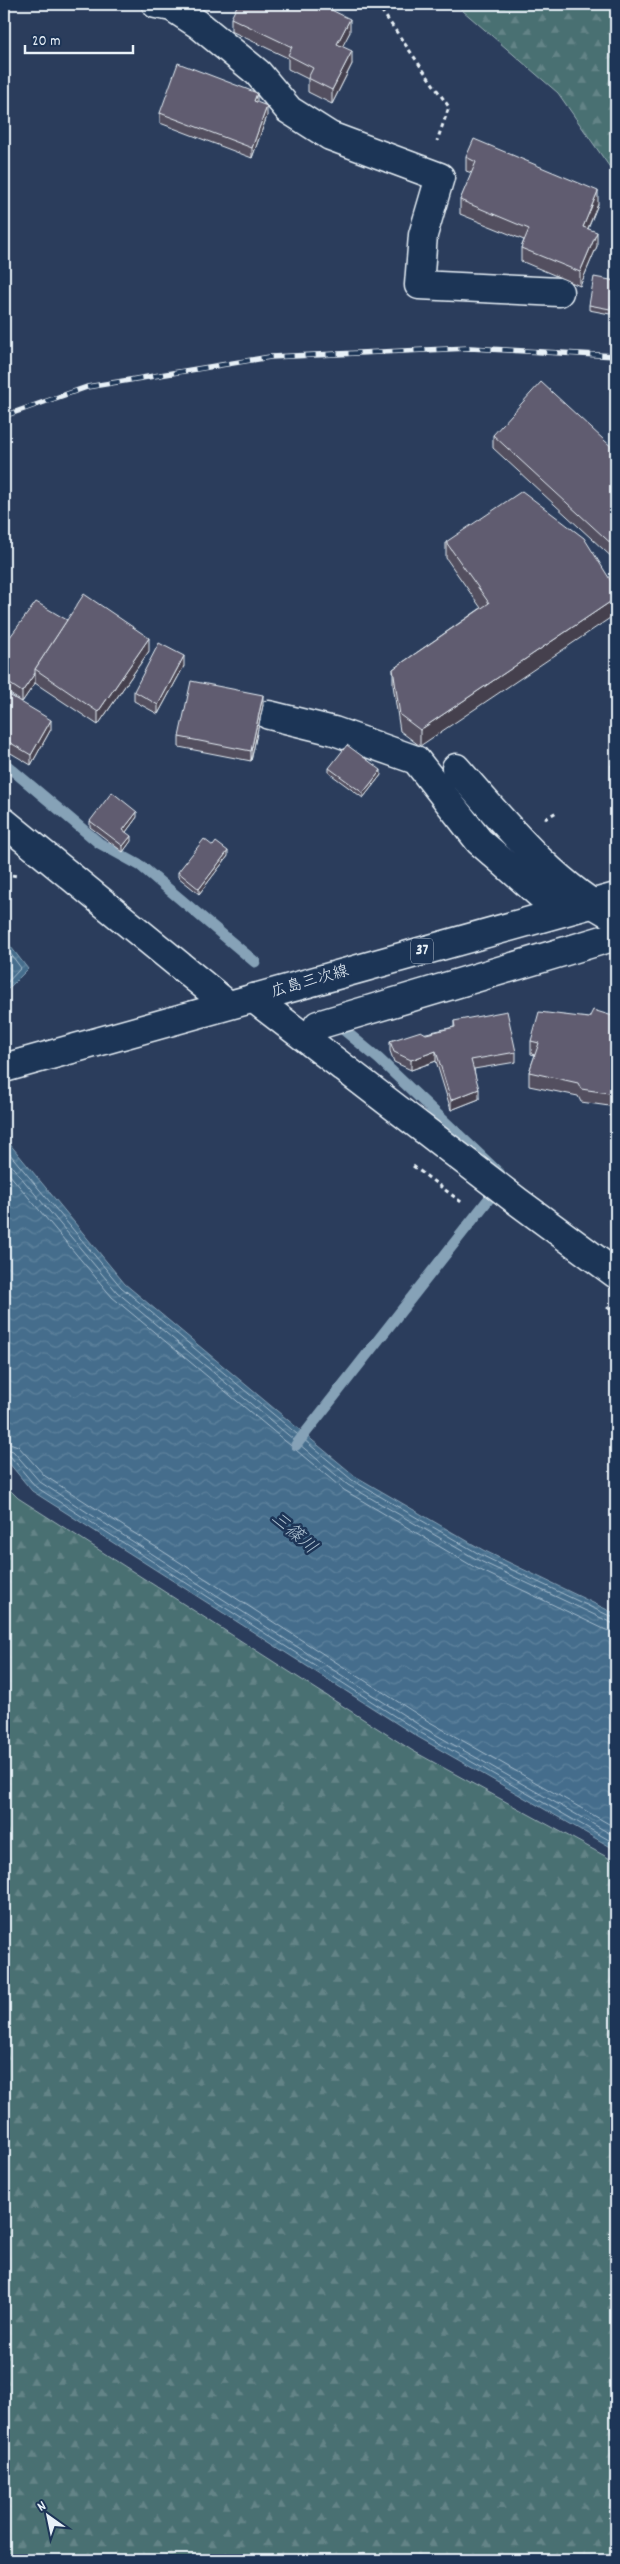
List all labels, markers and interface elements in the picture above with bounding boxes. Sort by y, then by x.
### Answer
scale bar [25,22,132,54]
text: 20 m [32,31,60,53]
road number: 37 [411,938,433,964]
street label: 広島三次線 [268,960,352,1004]
water label: 三篠川 [264,1507,322,1561]
north arrow [22,2492,72,2542]
text: N [34,2496,50,2517]

